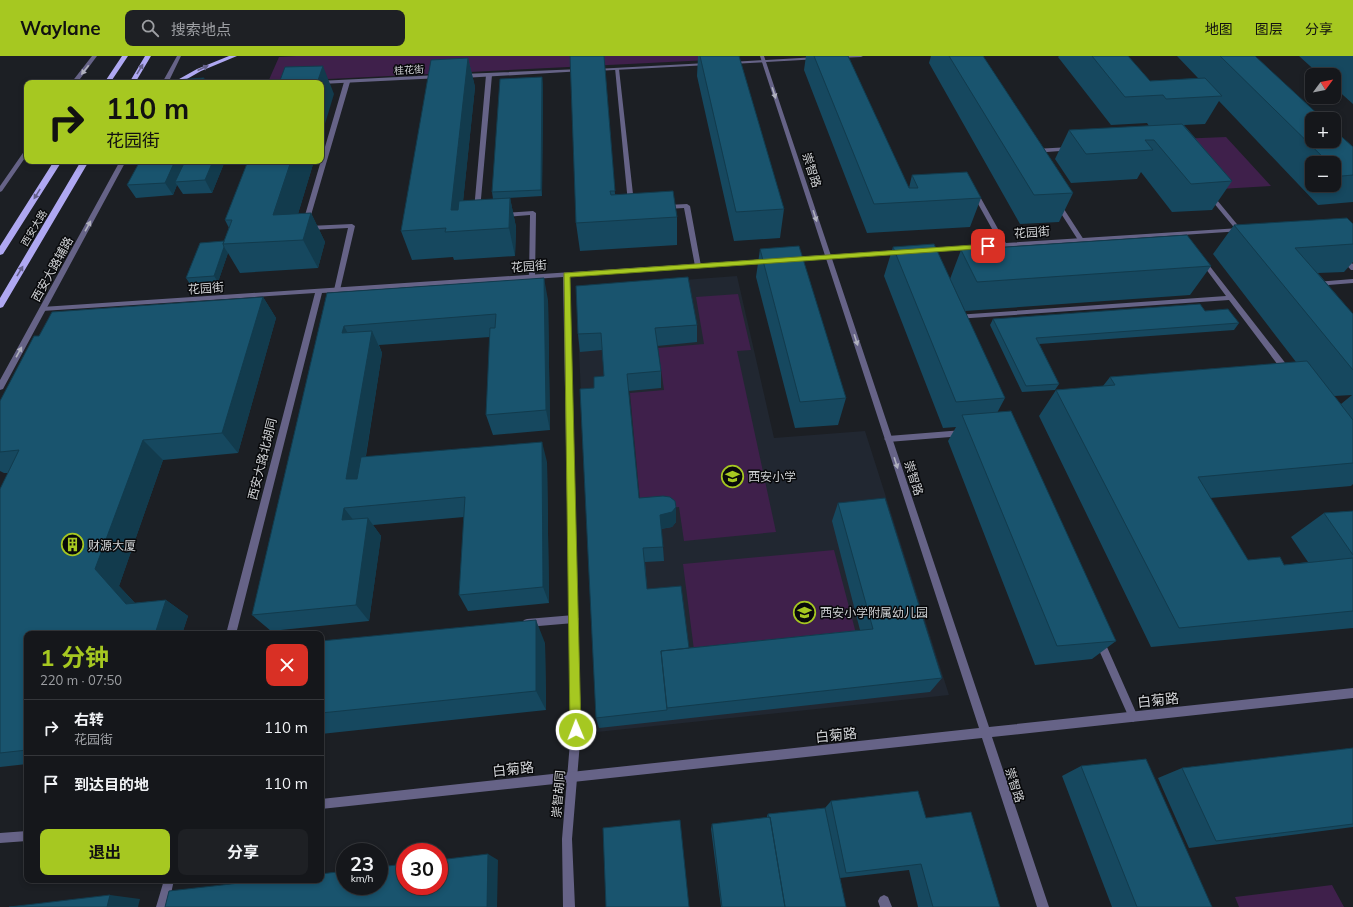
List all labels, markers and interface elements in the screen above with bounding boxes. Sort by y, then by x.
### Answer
search box [125,10,405,46]
text: Waylane [20,16,101,40]
icon: search [139,17,161,39]
text: 搜索地点 [171,20,231,39]
text: 地图 [1205,20,1233,38]
text: 图层 [1255,20,1283,38]
text: 分享 [1305,20,1333,38]
street label: 桂花街 [394,63,424,77]
one-way arrow [80,64,89,75]
one-way arrow [136,64,144,74]
one-way arrow [198,65,209,71]
north arrow [1305,68,1341,104]
map controls [1305,68,1341,192]
one-way arrow [771,87,777,99]
text: 110 m [106,91,189,126]
icon: right [40,96,92,148]
button: + [1305,112,1341,148]
text: 花园街 [106,129,160,152]
street label: 崇智路 [799,151,825,189]
button: − [1305,156,1341,192]
one-way arrow [33,189,41,199]
street label: 西安大路 [18,208,50,248]
one-way arrow [812,211,818,223]
one-way arrow [84,220,91,232]
street label: 花园街 [1014,223,1050,241]
pin [971,229,1005,263]
street label: 西安大路辅路 [28,234,76,304]
icon: arrive [977,235,999,257]
street label: 花园街 [511,257,547,275]
one-way arrow [16,266,24,276]
street label: 花园街 [188,279,224,297]
one-way arrow [853,334,859,346]
one-way arrow [15,347,22,358]
street label: 西安大路北胡同 [245,416,279,502]
one-way arrow [893,458,899,470]
street label: 崇智路 [901,459,927,497]
school or university icon: 西安小学 [719,463,745,489]
place label: 西安小学 [748,469,796,484]
building icon: 财源大厦 [59,532,85,558]
place label: 财源大厦 [88,538,136,553]
school or university icon: 西安小学附属幼儿园 [792,599,818,625]
place label: 西安小学附属幼儿园 [820,605,928,620]
text: 1 分钟 [40,642,109,672]
button: close [266,644,308,686]
text: 220 m · 07:50 [40,672,122,688]
street label: 白菊路 [1136,689,1180,711]
position arrow [555,709,597,751]
text: 右转 [74,710,104,729]
icon: right [40,717,62,739]
text: 110 m [264,718,308,737]
street label: 白菊路 [814,724,858,746]
text: 花园街 [74,731,113,747]
street label: 白菊路 [491,758,535,780]
street label: 崇智路 [1002,766,1028,804]
street label: 崇智胡同 [548,769,568,819]
icon: arrive [40,773,62,795]
text: 110 m [264,774,308,793]
text: 到达目的地 [74,775,149,794]
button: 退出 [40,829,170,875]
button: 分享 [178,829,308,875]
speed limit sign: 30 [396,843,448,895]
text: 23 [350,851,374,876]
text: km/h [351,872,373,885]

